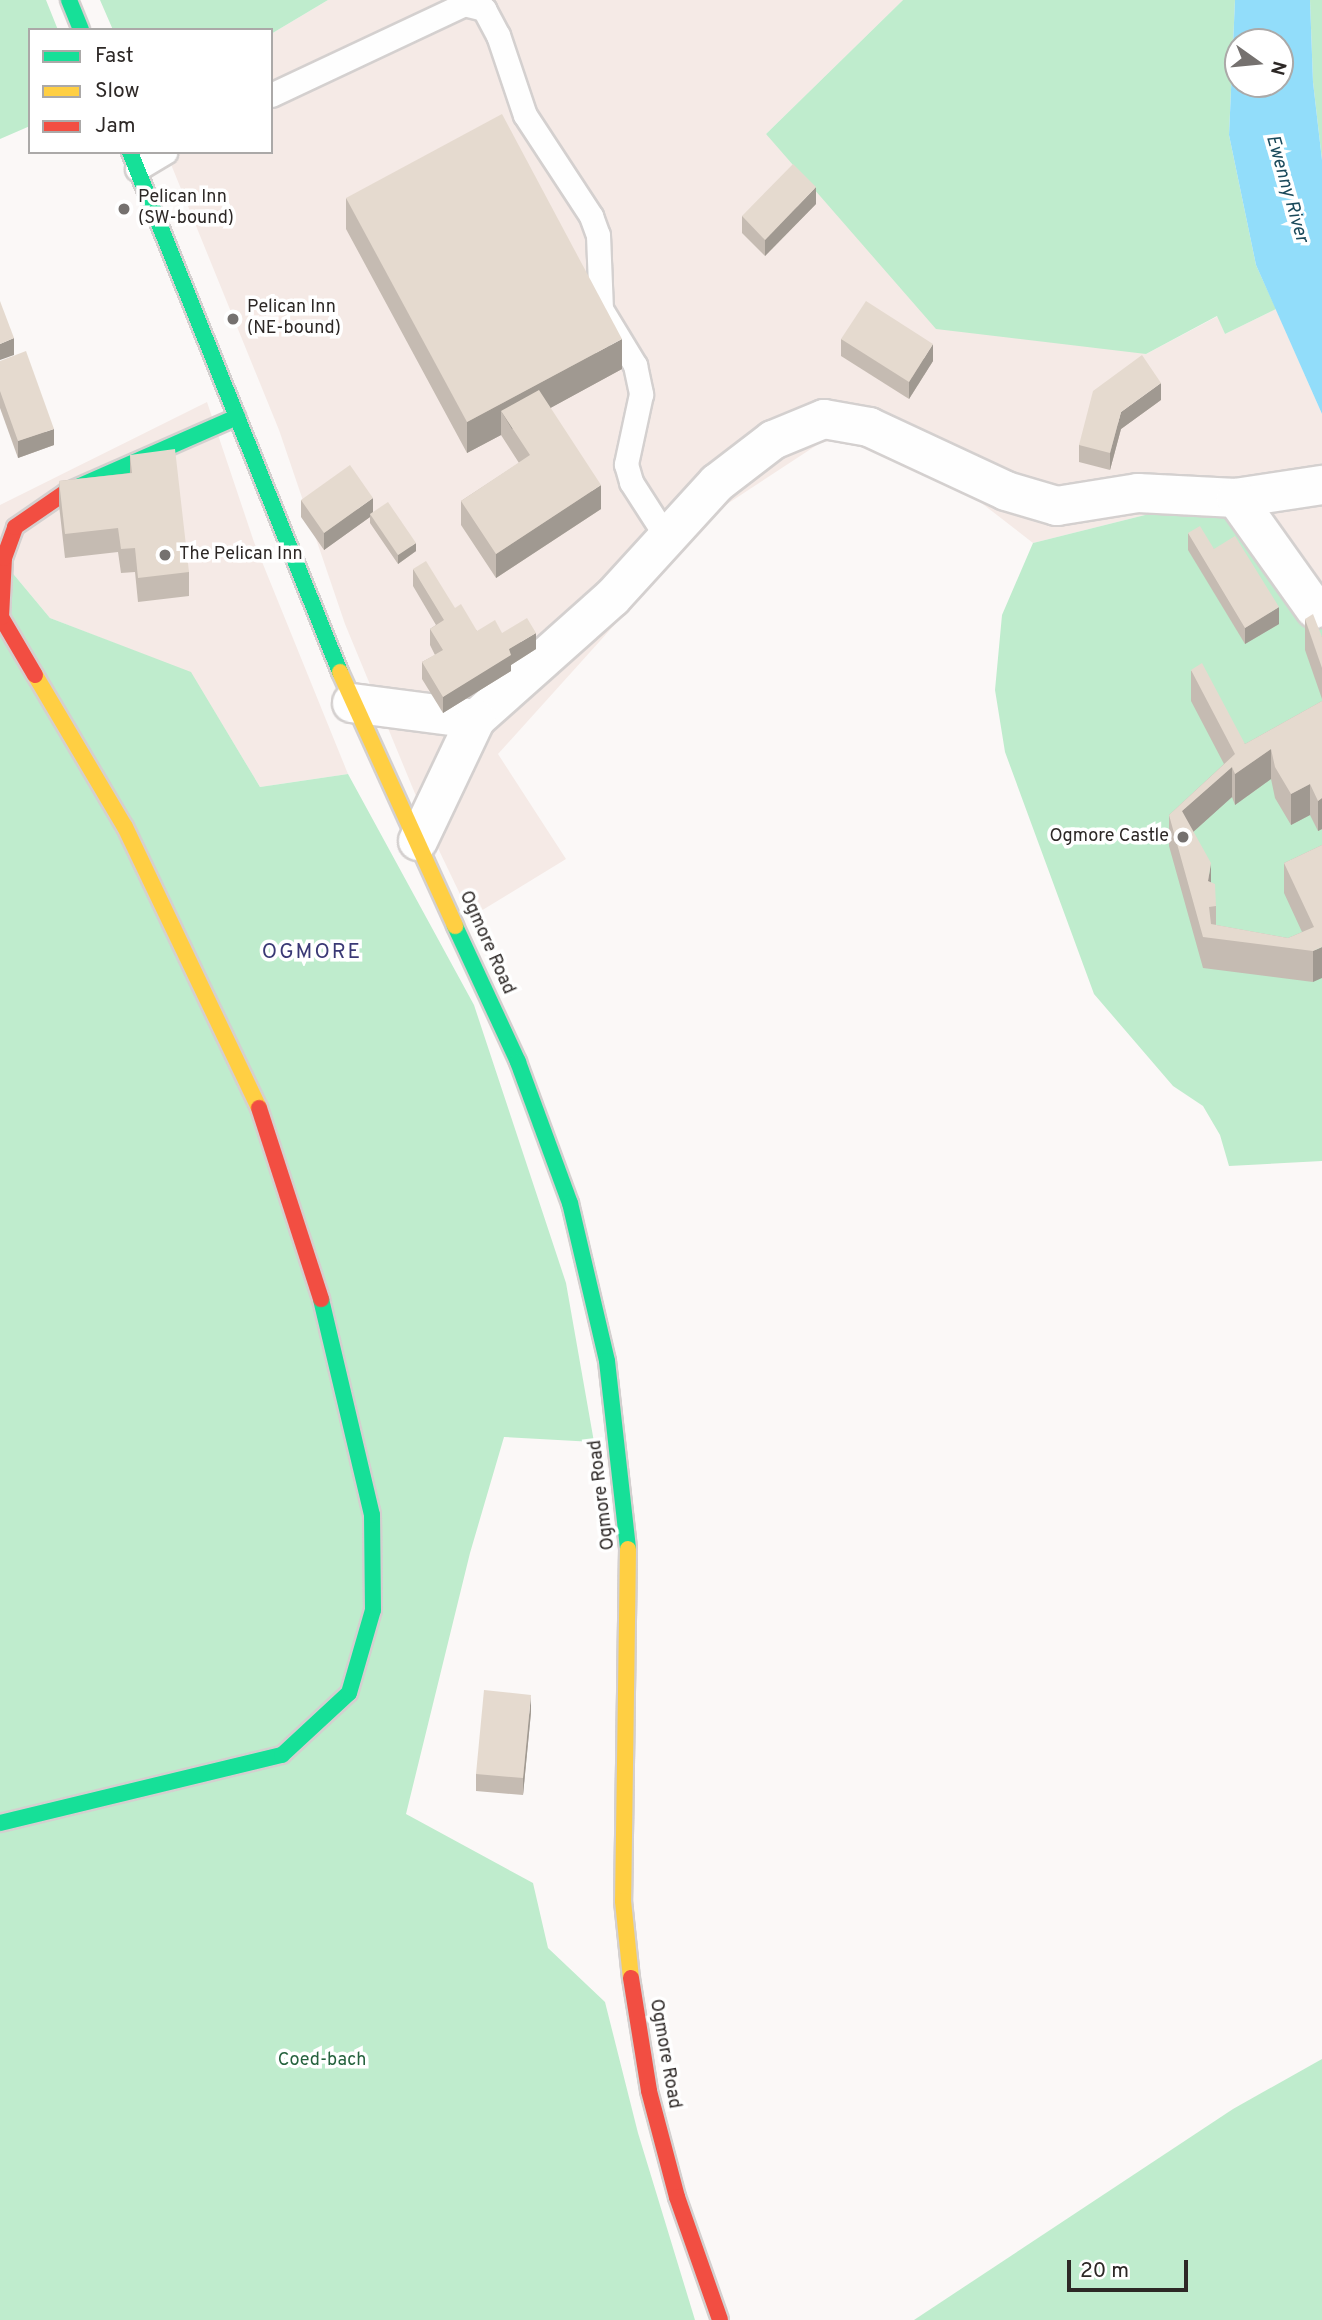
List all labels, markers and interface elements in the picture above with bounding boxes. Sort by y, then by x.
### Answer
legend [28,28,273,154]
north arrow [1224,28,1294,98]
text: Fast [95,43,134,70]
text: N [1264,58,1291,78]
text: Slow [95,78,140,105]
text: Jam [95,113,136,140]
water label: Ewenny River [1260,132,1312,246]
place label: Pelican Inn (SW-bound) [138,188,234,230]
marker: Pelican Inn (SW-bound) [116,201,132,217]
place label: Pelican Inn (NE-bound) [247,298,341,340]
marker: Pelican Inn (NE-bound) [225,311,241,327]
place label: The Pelican Inn [179,544,303,566]
marker: The Pelican Inn [157,547,173,563]
place label: Ogmore Castle [1050,826,1169,848]
marker: Ogmore Castle [1175,829,1191,845]
street label: Ogmore Road [454,888,518,998]
district label: OGMORE [263,940,361,966]
street label: Ogmore Road [586,1439,620,1551]
street label: Ogmore Road [644,1998,684,2110]
park label: Coed-bach [278,2050,366,2072]
scale bar [1070,2246,1191,2290]
text: 20 m [1080,2258,1129,2285]

